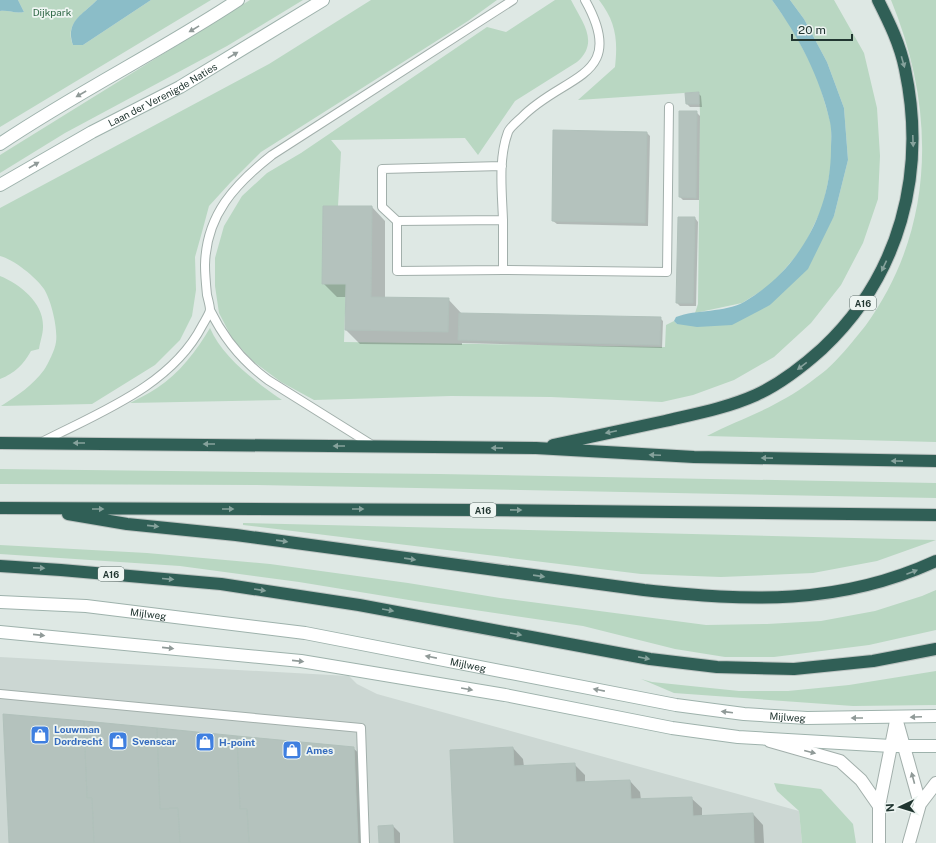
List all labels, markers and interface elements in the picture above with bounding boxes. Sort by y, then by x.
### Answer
park label: Dijkpark [33,6,72,18]
scale bar [792,16,852,42]
text: 20 m [798,23,826,37]
one-way arrow [189,25,199,33]
one-way arrow [227,52,239,59]
one-way arrow [900,56,906,68]
street label: Laan der Verenigde Naties [106,60,219,129]
one-way arrow [75,90,87,97]
one-way arrow [910,135,916,148]
one-way arrow [28,162,40,169]
one-way arrow [881,261,887,272]
road number: A16 [850,296,876,310]
one-way arrow [797,361,808,370]
one-way arrow [605,430,617,436]
one-way arrow [72,440,85,446]
one-way arrow [202,441,215,447]
one-way arrow [333,442,345,449]
one-way arrow [490,445,503,451]
one-way arrow [649,451,661,458]
one-way arrow [760,455,773,461]
one-way arrow [890,458,903,464]
road number: A16 [470,503,496,517]
one-way arrow [92,506,105,512]
one-way arrow [222,506,235,512]
one-way arrow [352,506,365,512]
one-way arrow [510,507,523,513]
one-way arrow [146,523,159,530]
one-way arrow [276,538,288,544]
one-way arrow [404,556,417,562]
one-way arrow [33,565,45,572]
road number: A16 [98,567,124,581]
one-way arrow [907,568,919,574]
one-way arrow [533,573,545,579]
one-way arrow [162,576,174,583]
one-way arrow [254,587,266,593]
street label: Mijlweg [130,606,167,622]
one-way arrow [382,608,394,614]
one-way arrow [510,631,522,637]
one-way arrow [33,632,45,638]
one-way arrow [162,644,174,651]
one-way arrow [424,654,437,660]
street label: Mijlweg [449,655,487,674]
one-way arrow [638,655,650,661]
one-way arrow [292,657,304,664]
one-way arrow [461,686,473,692]
one-way arrow [593,687,605,693]
one-way arrow [721,709,733,715]
street label: Mijlweg [769,710,806,724]
one-way arrow [909,714,922,720]
one-way arrow [850,715,863,721]
place label: Louwman Dordrecht [54,723,102,747]
shop icon: Louwman Dordrecht [29,724,51,746]
shop icon: Svenscar [107,730,129,752]
shop icon: H-point [194,731,216,753]
place label: Svenscar [132,735,176,747]
place label: H-point [219,736,255,748]
shop icon: Ames [281,739,303,761]
place label: Ames [306,744,333,756]
one-way arrow [804,750,817,756]
one-way arrow [910,772,916,784]
north arrow [880,787,920,827]
text: N [884,803,896,812]

